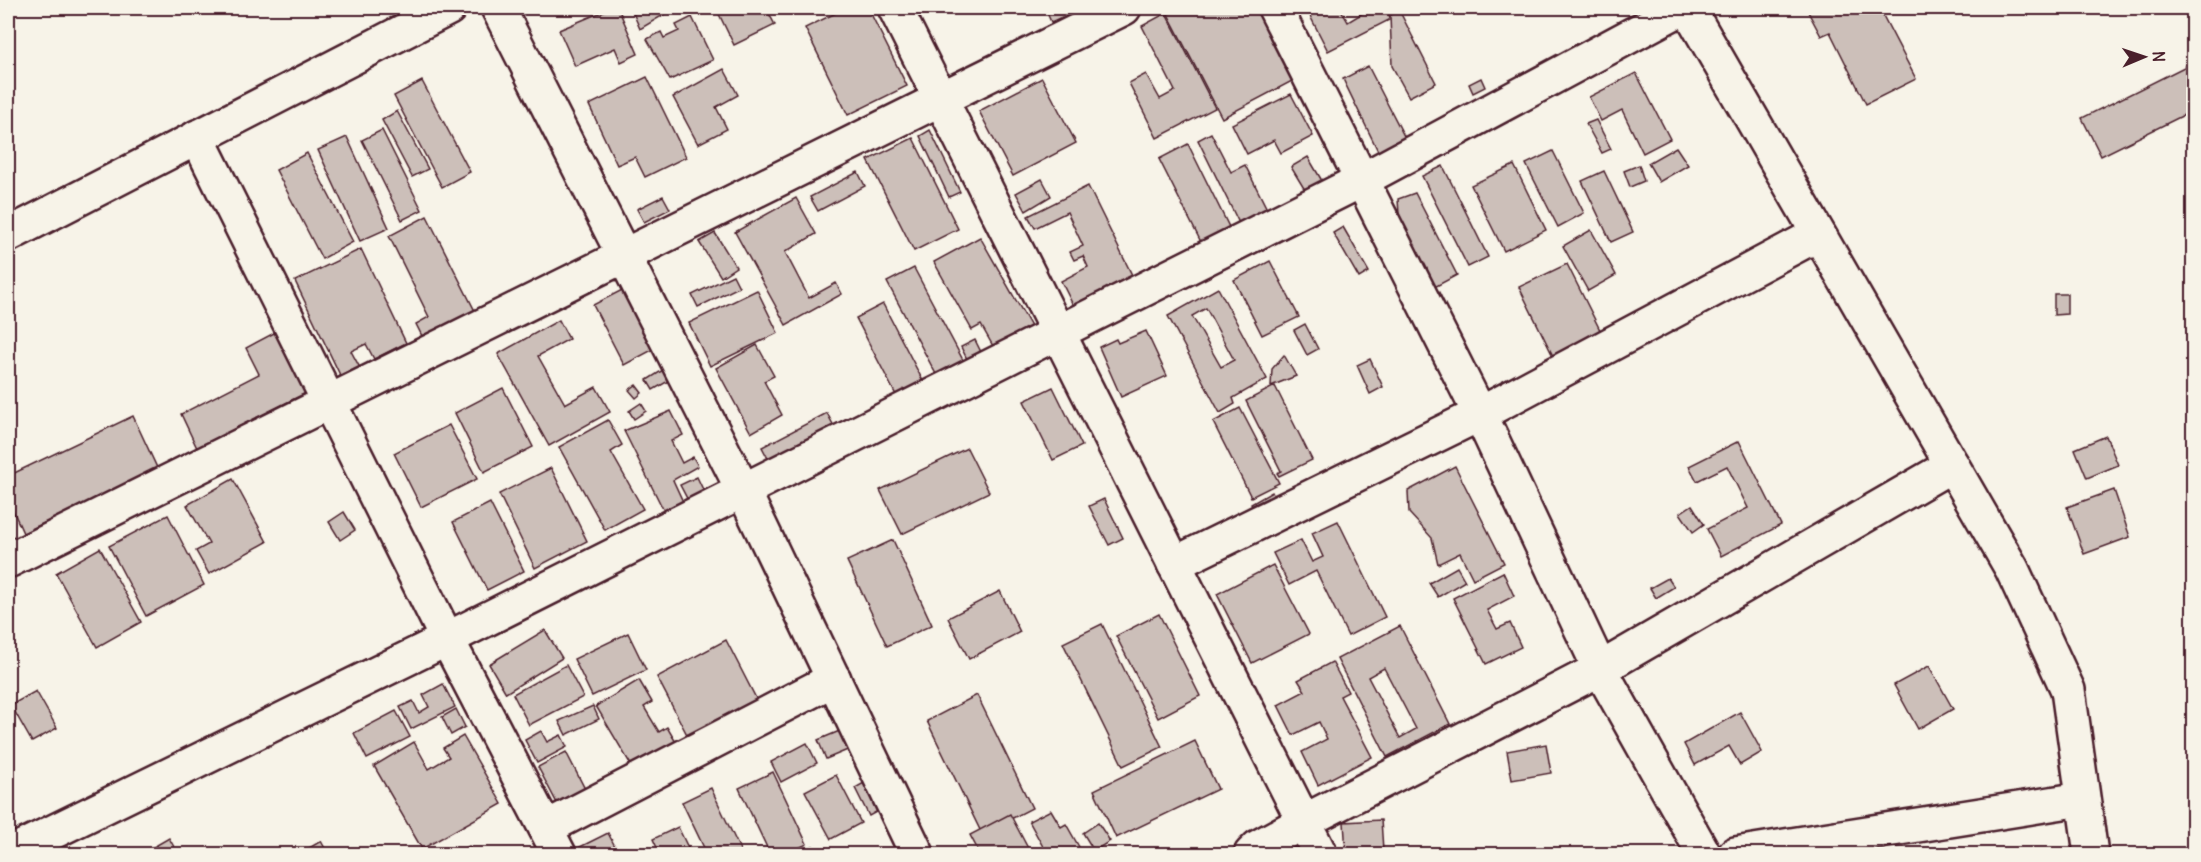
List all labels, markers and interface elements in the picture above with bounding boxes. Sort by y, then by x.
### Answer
north arrow [2114,27,2174,87]
text: N [2149,51,2169,62]

